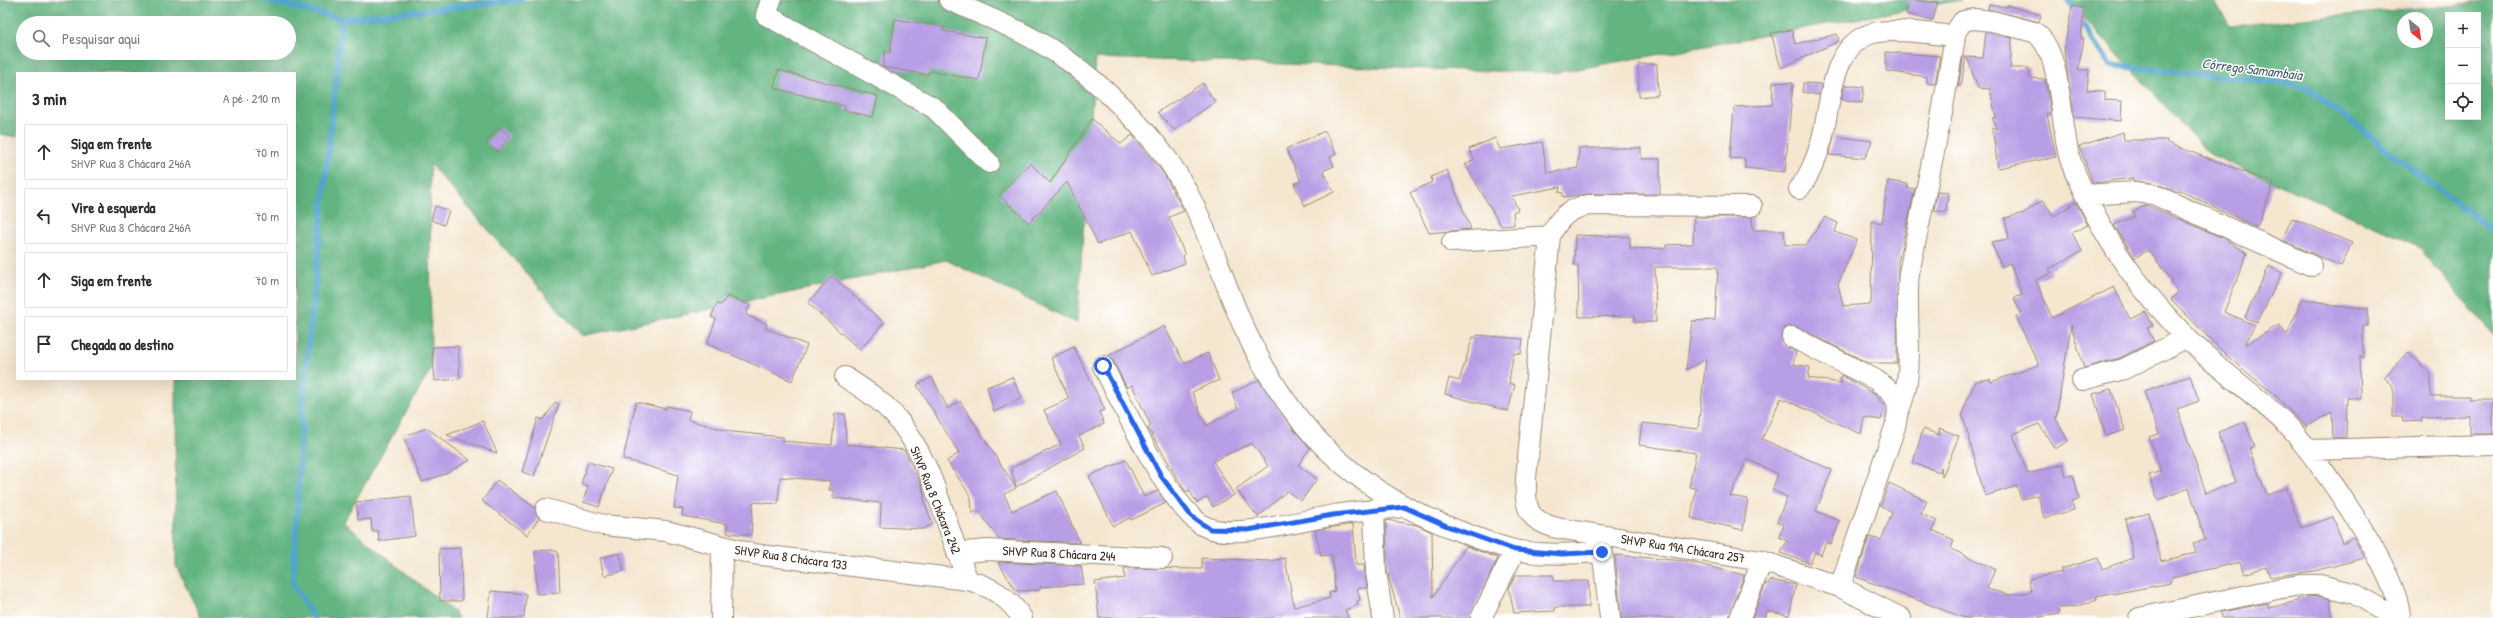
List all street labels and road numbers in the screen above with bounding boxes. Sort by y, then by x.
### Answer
street label: SHVP Rua 8 Chácara 242 [906,444,966,556]
street label: SHVP Rua 19A Chácara 257 [1620,529,1746,567]
street label: SHVP Rua 8 Chácara 133 [733,540,849,574]
street label: SHVP Rua 8 Chácara 244 [1002,541,1116,565]

